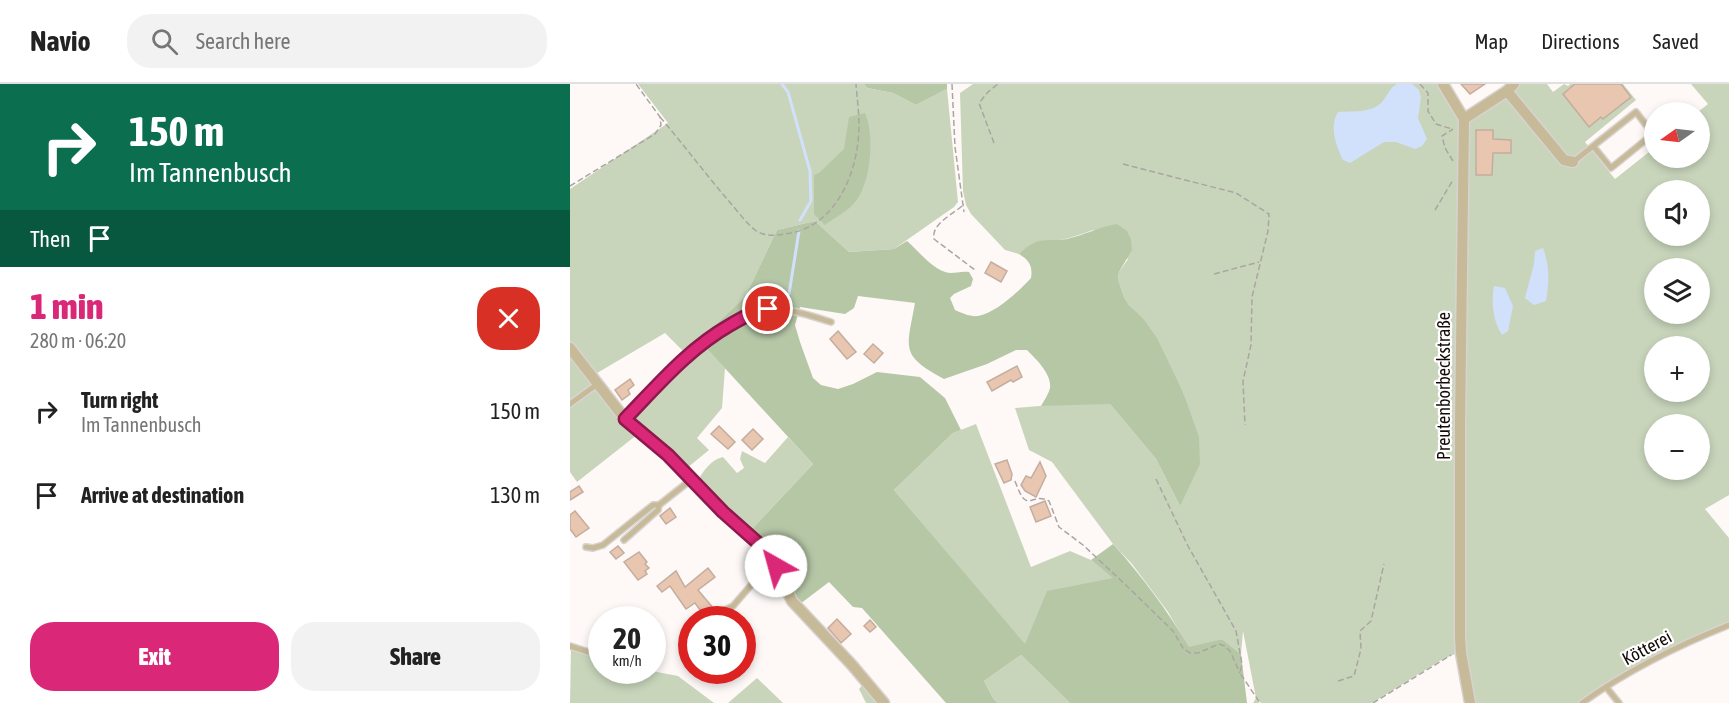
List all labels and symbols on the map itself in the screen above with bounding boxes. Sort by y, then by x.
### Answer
north arrow [1644,102,1710,168]
pin [742,283,793,334]
street label: Preutenborbeckstraße [1433,312,1454,460]
position arrow [744,534,808,598]
speed limit sign: 30 [678,606,756,684]
street label: Kötterei [1618,626,1675,669]

